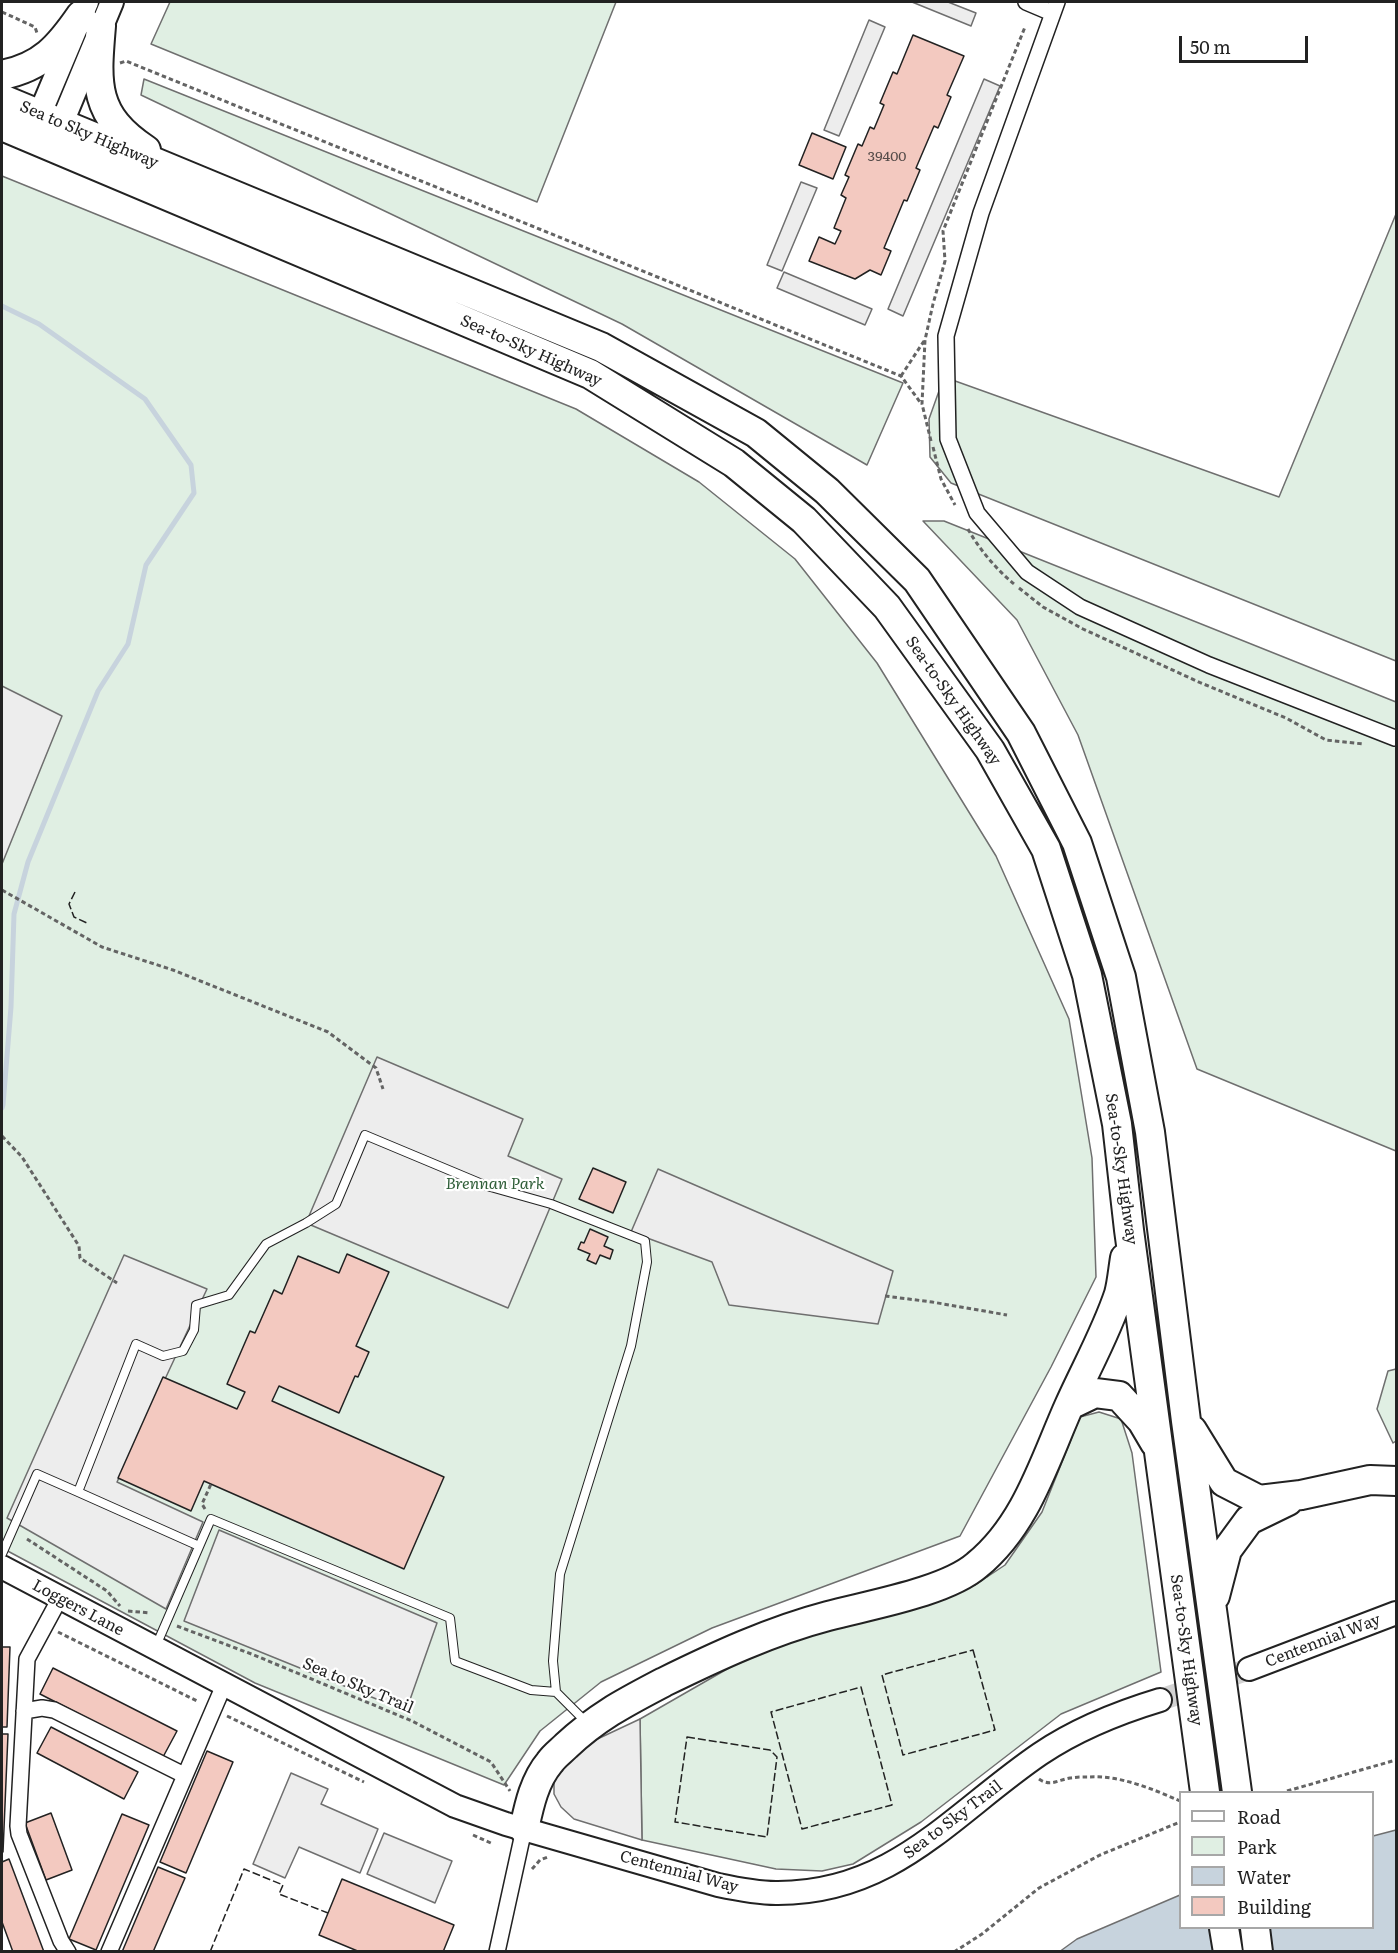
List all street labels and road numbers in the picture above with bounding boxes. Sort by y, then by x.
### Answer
street label: Sea to Sky Highway [17,97,161,173]
street label: Sea-to-Sky Highway [457,311,605,391]
street label: Sea-to-Sky Highway [901,633,1005,769]
street label: Sea-to-Sky Highway [1101,1092,1141,1246]
street label: Sea-to-Sky Highway [1166,1573,1206,1727]
street label: Loggers Lane [29,1576,127,1640]
street label: Centennial Way [1263,1610,1383,1672]
street label: Sea to Sky Trail [300,1654,416,1718]
street label: Sea to Sky Trail [900,1777,1006,1863]
street label: Centennial Way [618,1847,740,1897]

